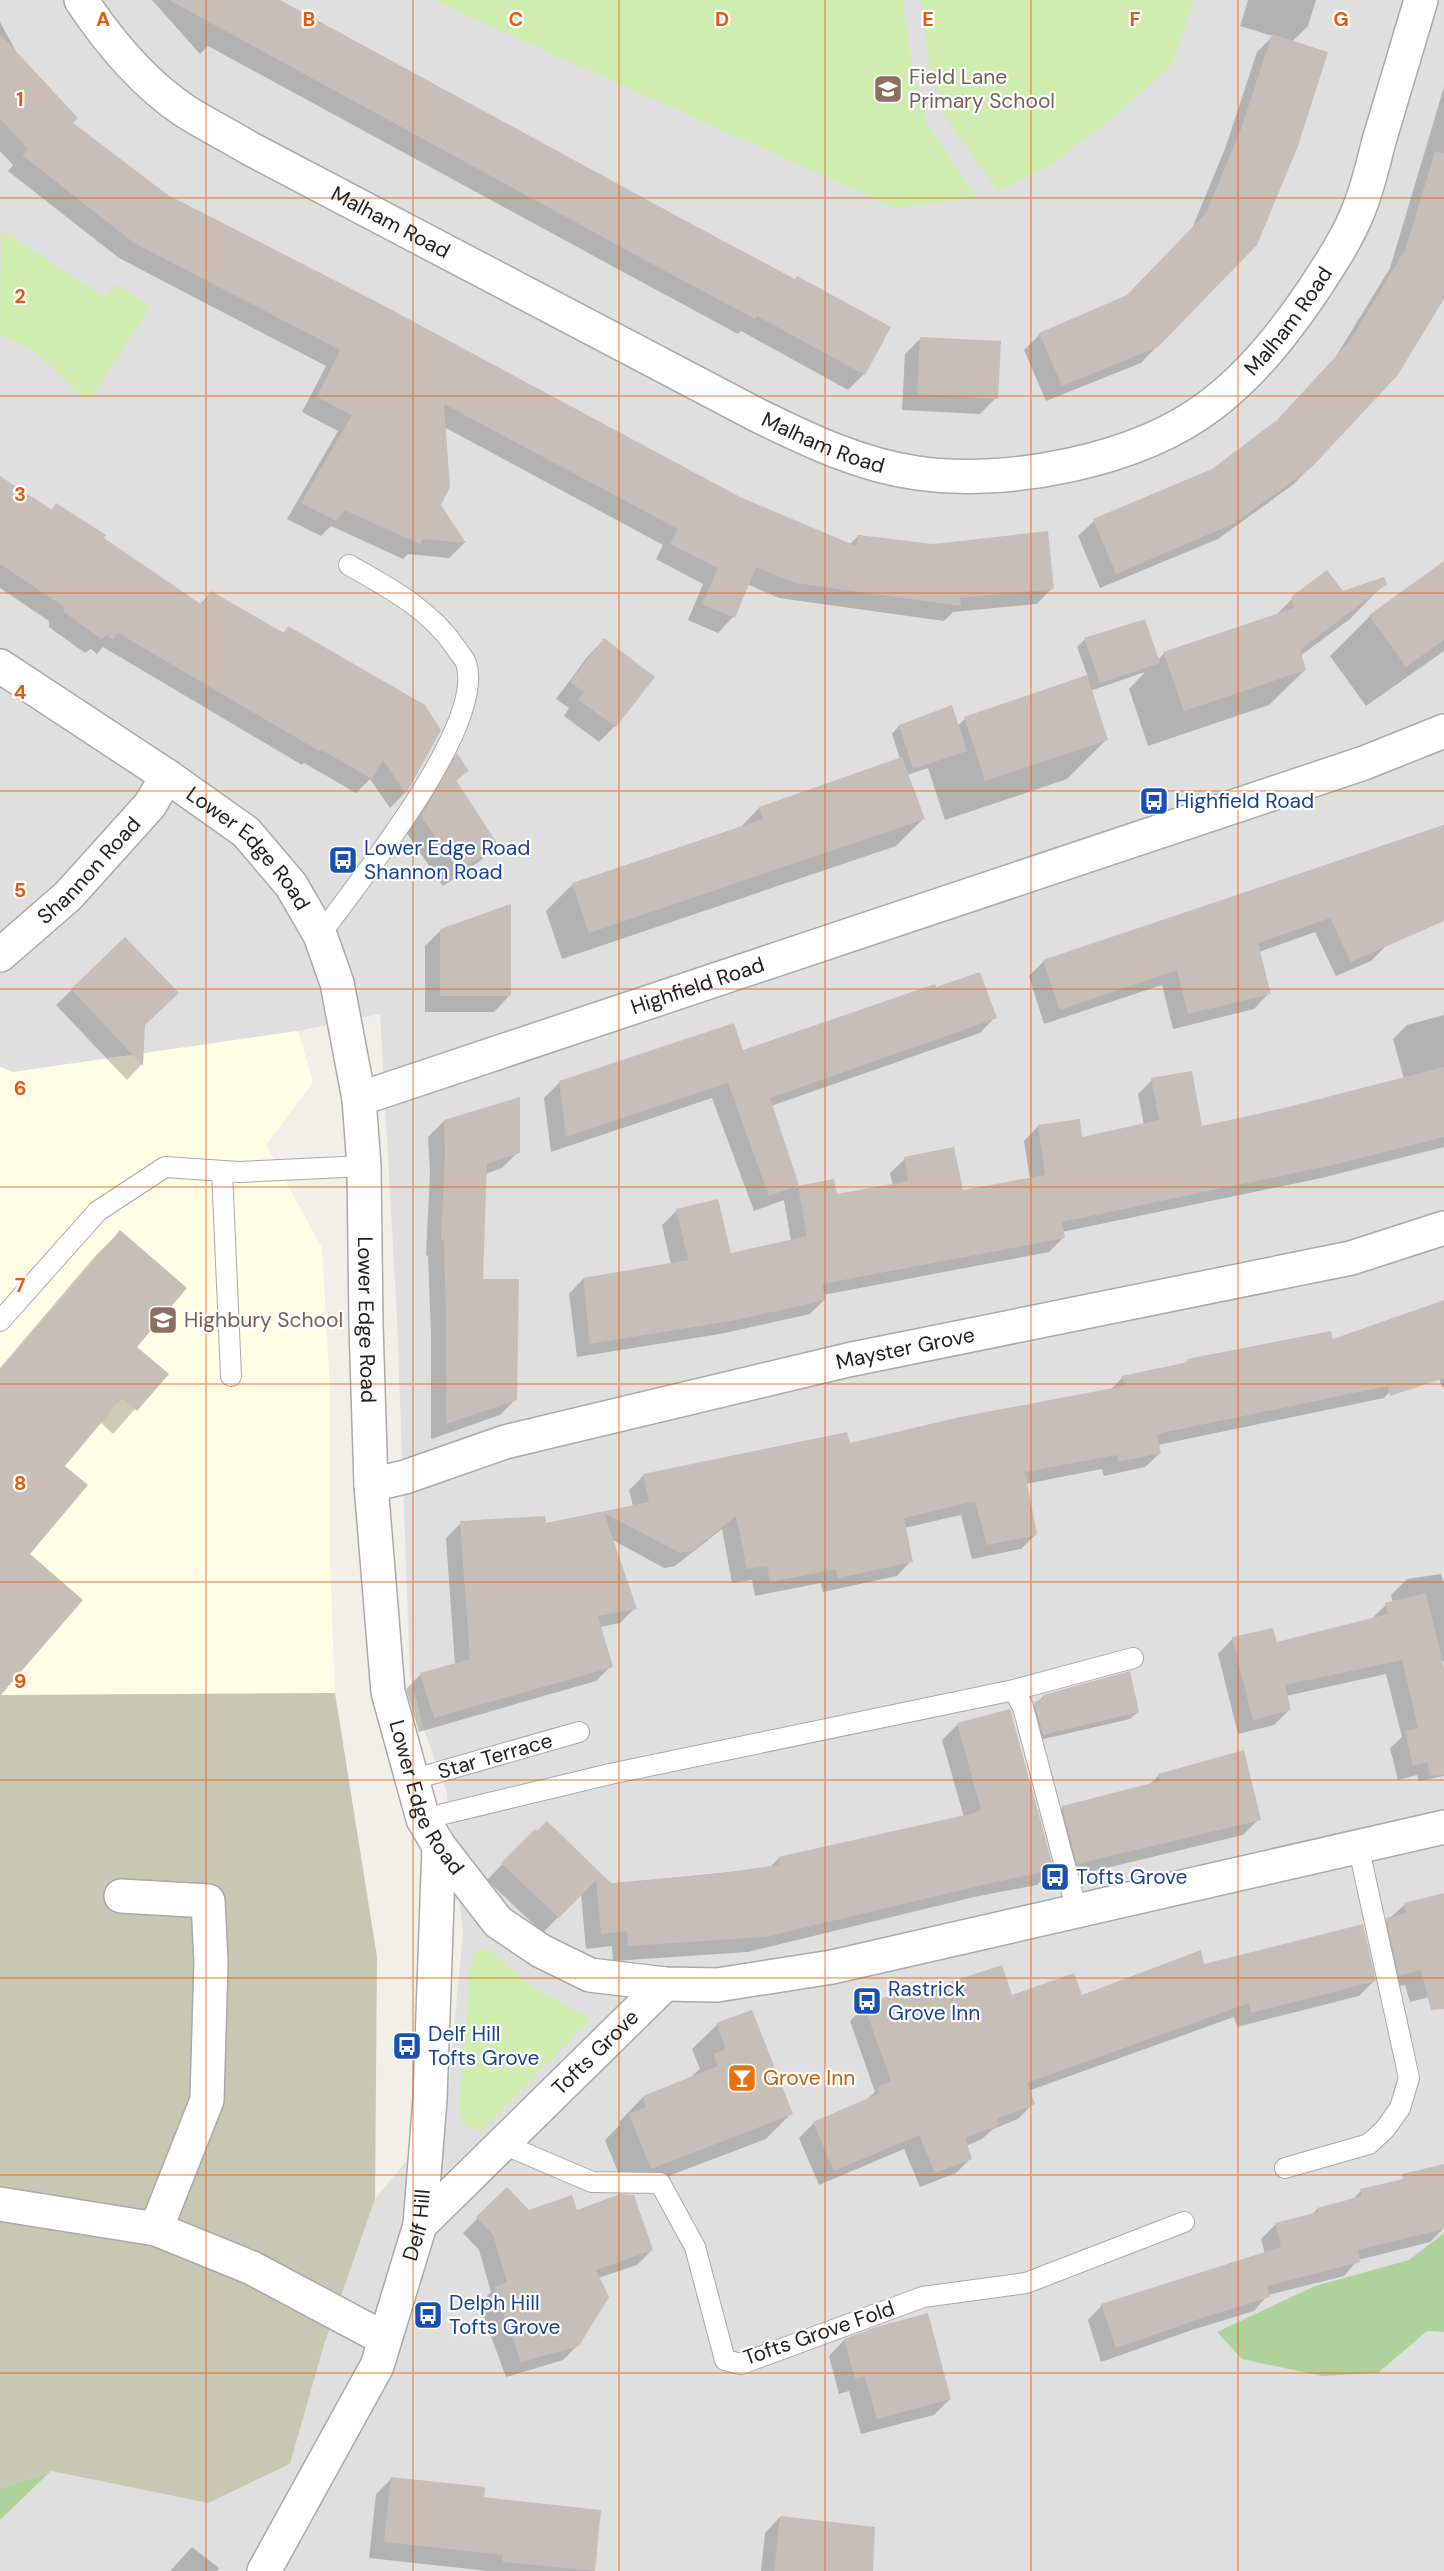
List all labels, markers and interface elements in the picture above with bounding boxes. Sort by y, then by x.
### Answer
text: A [96,6,110,32]
text: B [303,6,315,32]
text: C [509,6,523,32]
text: D [715,6,729,32]
text: E [922,6,934,32]
text: F [1129,6,1141,32]
text: G [1333,6,1349,32]
place label: Field Lane Primary School [909,63,1055,115]
school or university icon: Field Lane Primary School [872,73,904,105]
text: 1 [16,86,24,112]
street label: Malham Road [326,180,455,265]
street label: Malham Road [1238,261,1339,382]
text: 2 [14,283,26,309]
street label: Malham Road [757,405,888,480]
text: 3 [14,481,26,507]
text: 4 [14,679,27,705]
street label: Lower Edge Road [181,780,317,915]
bus stop icon: Highfield Road [1138,785,1170,817]
place label: Highfield Road [1175,787,1314,815]
street label: Shannon Road [31,811,147,930]
place label: Lower Edge Road Shannon Road [364,834,530,886]
bus stop icon: Lower Edge Road Shannon Road [327,844,359,876]
text: 5 [14,877,26,903]
street label: Highfield Road [627,950,768,1021]
text: 6 [14,1075,26,1101]
street label: Lower Edge Road [351,1236,382,1403]
text: 7 [15,1272,26,1298]
school or university icon: Highbury School [147,1304,179,1336]
place label: Highbury School [184,1306,343,1334]
street label: Mayster Grove [833,1321,977,1376]
text: 8 [14,1470,26,1496]
text: 9 [14,1668,26,1694]
street label: Lower Edge Road [382,1717,470,1881]
street label: Star Terrace [434,1726,556,1786]
bus stop icon: Tofts Grove [1039,1861,1071,1893]
place label: Tofts Grove [1076,1863,1188,1891]
place label: Rastrick Grove Inn [888,1975,980,2027]
bus stop icon: Rastrick Grove Inn [851,1985,883,2017]
street label: Tofts Grove [546,2003,645,2102]
place label: Delf Hill Tofts Grove [428,2020,540,2072]
bus stop icon: Delf Hill Tofts Grove [391,2030,423,2062]
bar icon: Grove Inn [726,2062,758,2094]
place label: Grove Inn [763,2064,855,2092]
street label: Delf Hill [396,2188,437,2264]
place label: Delph Hill Tofts Grove [449,2289,561,2341]
street label: Tofts Grove Fold [740,2294,898,2372]
bus stop icon: Delph Hill Tofts Grove [412,2299,444,2331]

